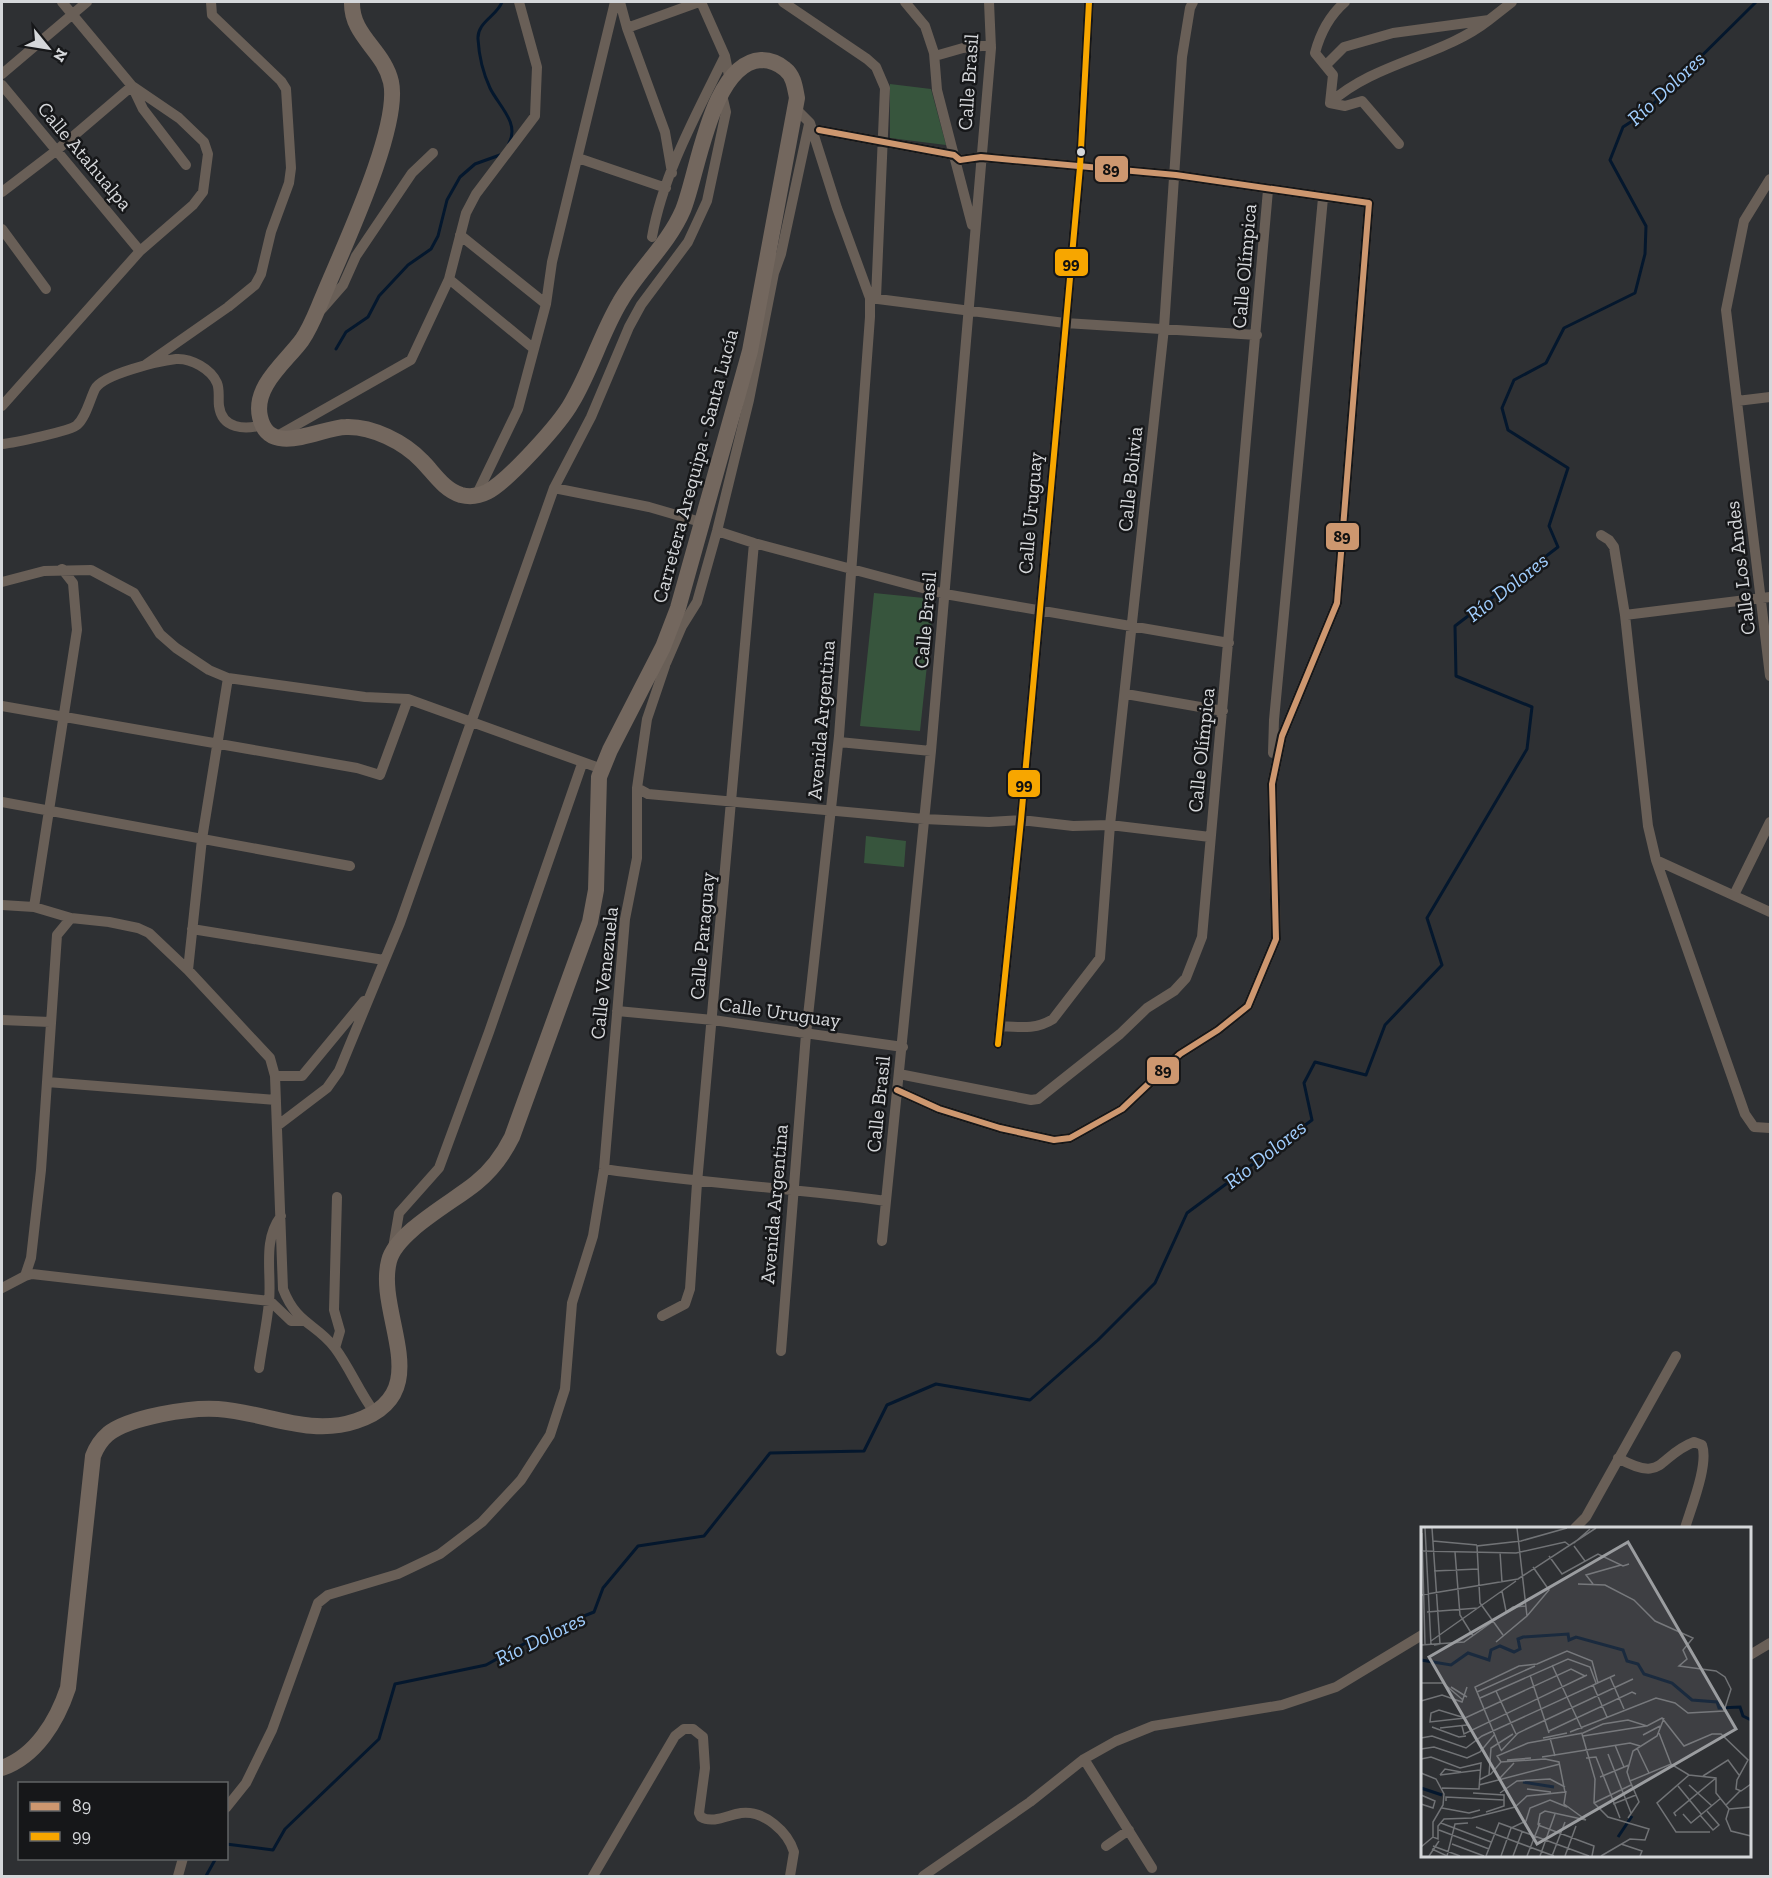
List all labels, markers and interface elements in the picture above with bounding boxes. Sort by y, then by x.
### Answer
north arrow [18,18,78,78]
street label: Calle Brasil [953,33,983,131]
text: N [49,45,72,65]
water label: Río Dolores [1622,46,1710,130]
street label: Calle Atahualpa [33,97,138,215]
unlabelled marker [1075,146,1087,158]
line badge: 89 [1094,155,1129,183]
text: 89 [1102,160,1120,179]
street label: Calle Olímpica [1227,202,1261,329]
line badge: 99 [1054,248,1089,277]
text: 99 [1062,254,1080,273]
street label: Carretera Arequipa - Santa Lucía [647,326,743,606]
street label: Calle Bolivia [1113,425,1147,533]
street label: Calle Uruguay [1013,450,1047,575]
street label: Calle Los Andes [1720,500,1760,636]
line badge: 89 [1325,522,1360,551]
text: 89 [1333,527,1351,546]
water label: Río Dolores [1461,547,1553,627]
street label: Calle Brasil [909,571,941,669]
street label: Avenida Argentina [802,639,840,801]
street label: Calle Olímpica [1183,686,1220,814]
line badge: 99 [1007,769,1041,798]
text: 99 [1015,775,1033,794]
street label: Calle Paraguay [684,870,720,1001]
street label: Calle Venezuela [585,905,623,1041]
street label: Calle Uruguay [718,992,843,1033]
street label: Calle Brasil [861,1055,895,1153]
line badge: 89 [1146,1056,1180,1085]
text: 89 [1154,1061,1172,1080]
water label: Río Dolores [1219,1114,1311,1194]
street label: Avenida Argentina [755,1123,793,1285]
inset map [1421,1527,1751,1857]
water label: Río Dolores [491,1605,589,1671]
legend [18,1782,228,1860]
text: 89 [72,1795,91,1817]
text: 99 [72,1825,91,1847]

